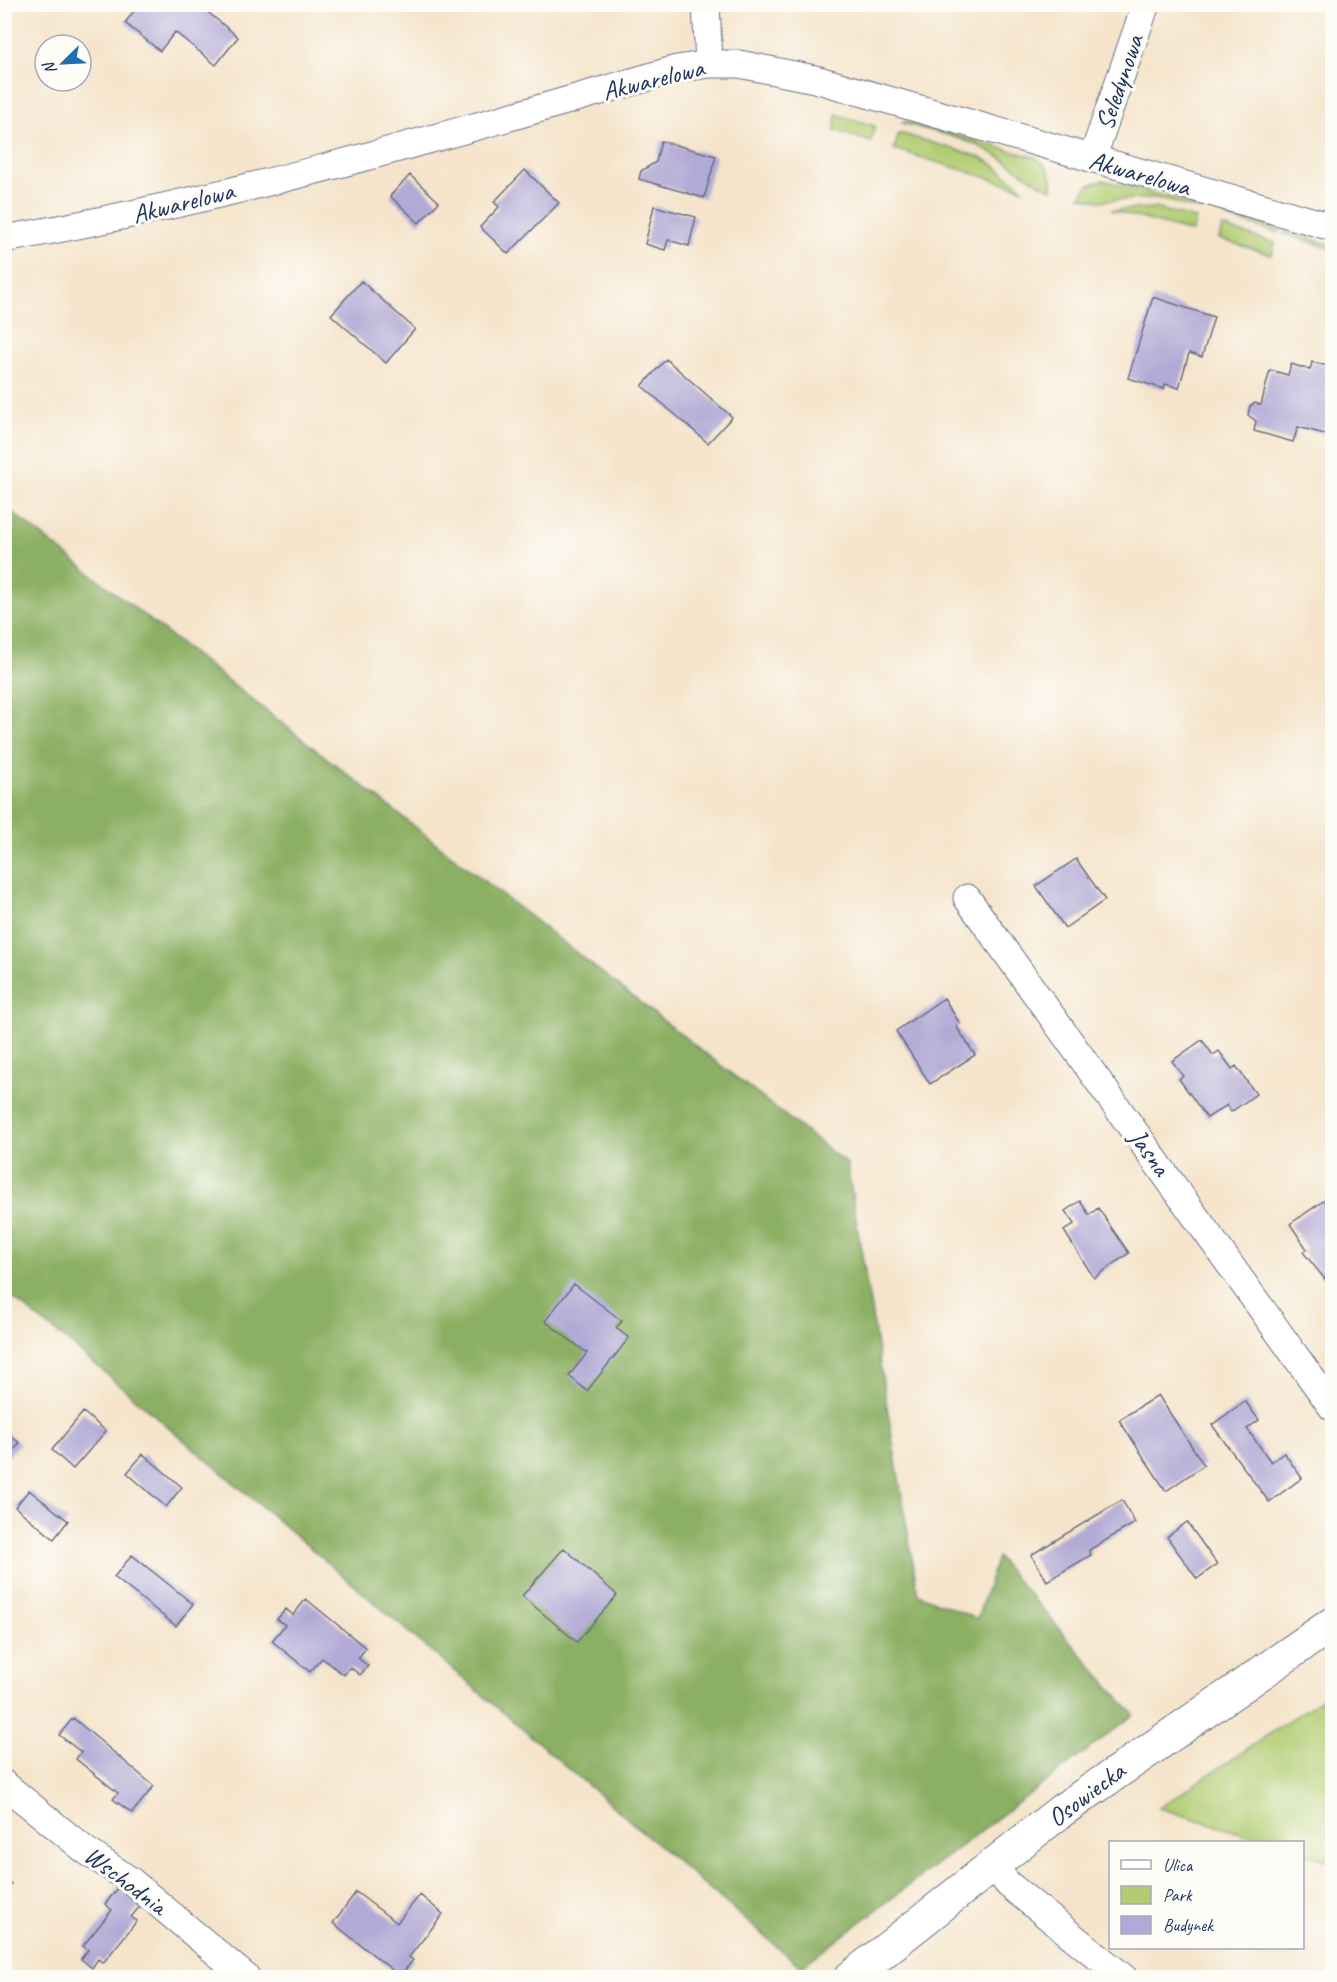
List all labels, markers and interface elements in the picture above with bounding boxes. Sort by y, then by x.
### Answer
street label: Seledynowa [1088,29,1152,134]
north arrow [33,33,93,93]
street label: Akwarelowa [599,51,709,108]
text: N [38,57,61,77]
street label: Akwarelowa [1086,143,1196,204]
street label: Akwarelowa [129,174,239,231]
street label: Jasna [1120,1121,1179,1184]
street label: Osowiecka [1041,1754,1133,1834]
street label: Wschodnia [78,1839,175,1924]
legend [1109,1841,1304,1949]
text: Ulica [1163,1854,1194,1876]
text: Park [1163,1884,1193,1906]
text: Budynek [1163,1914,1214,1936]

